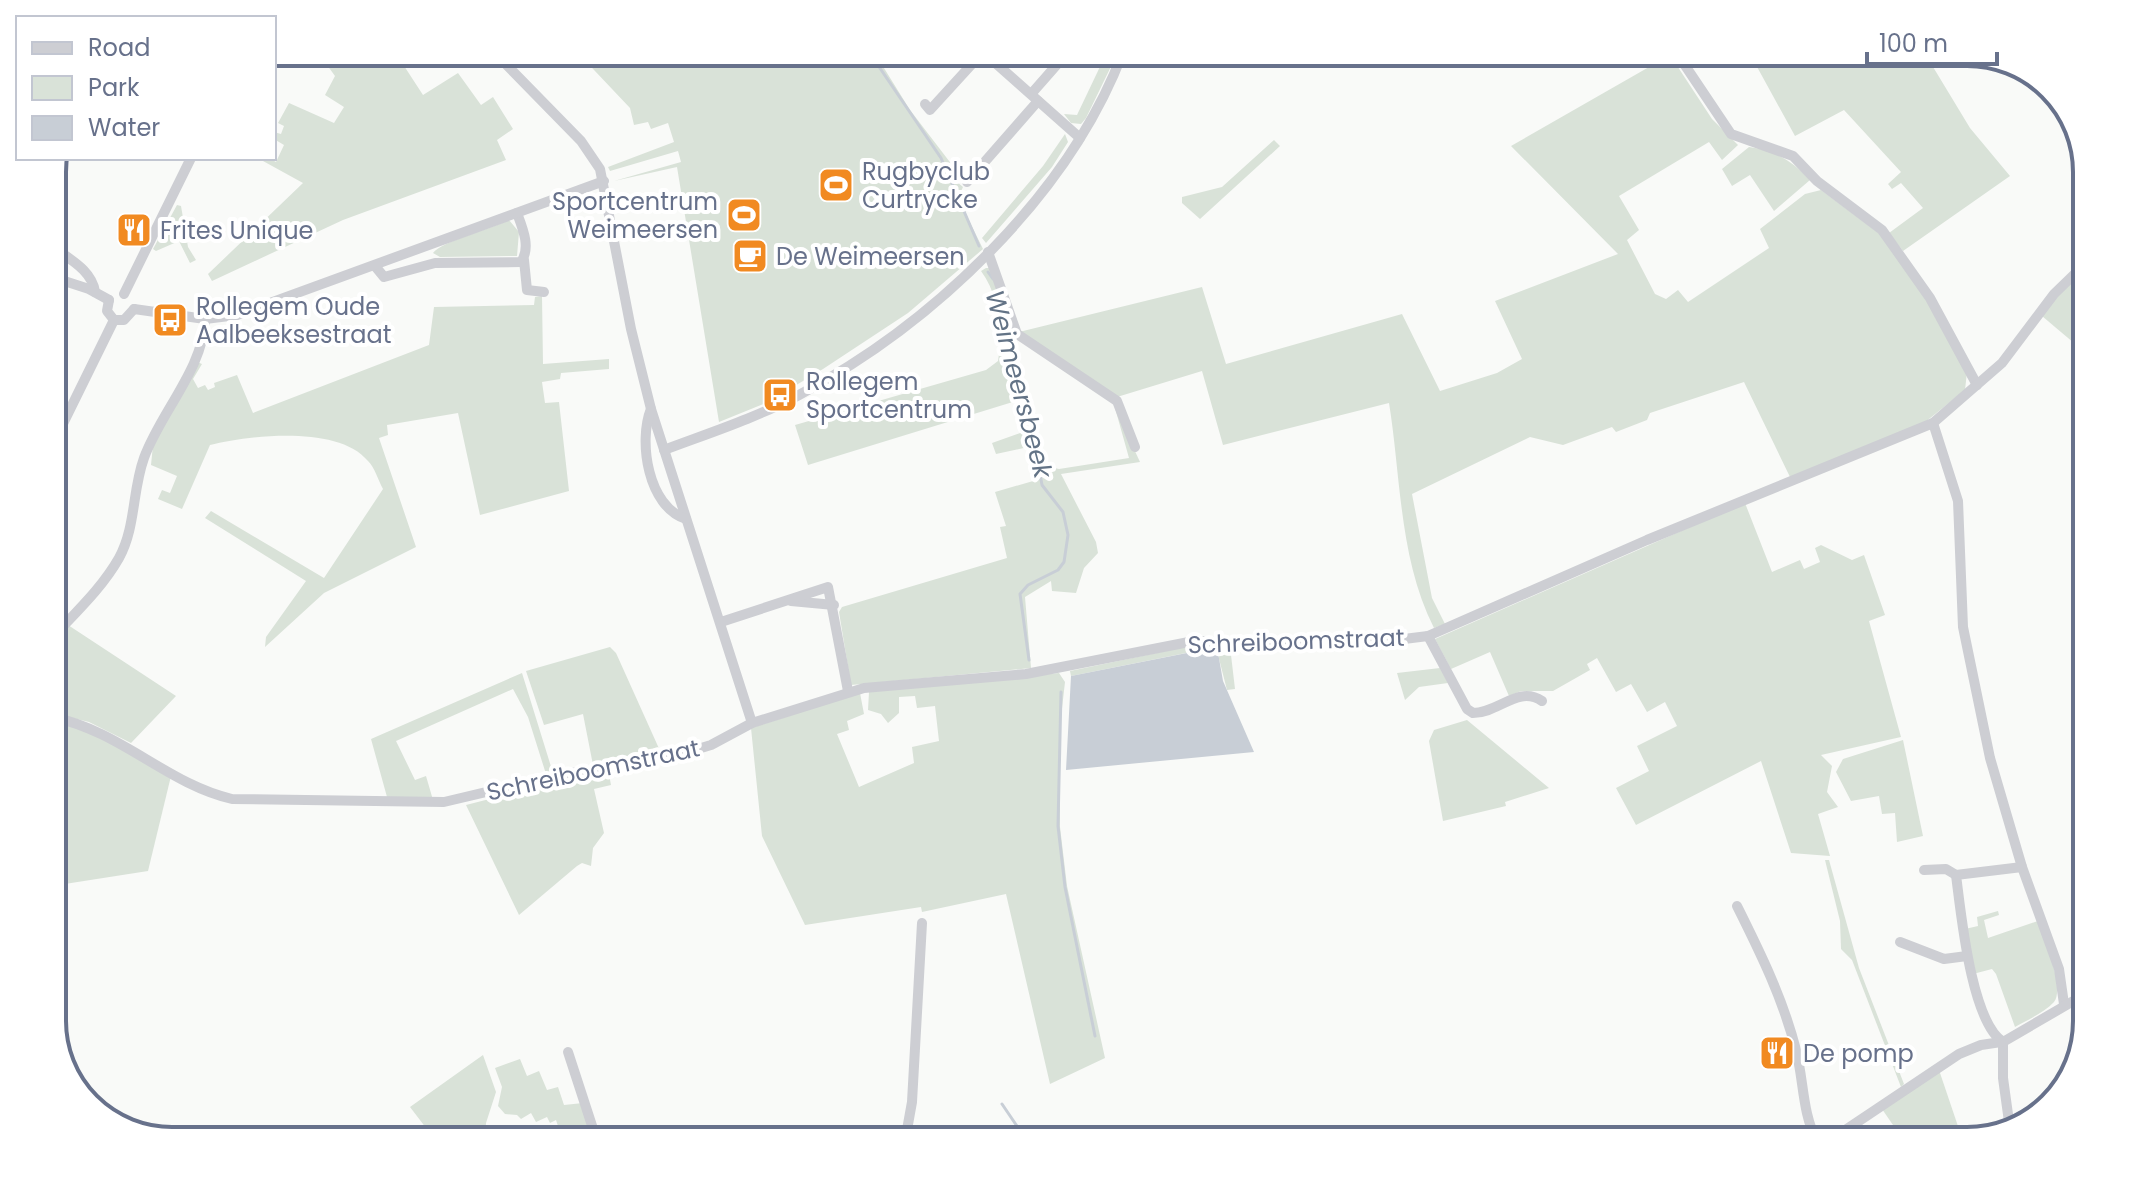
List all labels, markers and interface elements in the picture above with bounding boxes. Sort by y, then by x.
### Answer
legend [16,16,276,160]
scale bar [1867,16,1997,66]
text: 100 m [1879,27,1948,60]
text: Road [88,31,150,64]
text: Park [88,71,140,104]
text: Water [88,111,160,144]
place label: Rugbyclub Curtrycke [862,155,990,216]
sports icon: Rugbyclub Curtrycke [817,166,855,204]
place label: Sportcentrum Weimeersen [552,185,718,246]
sports icon: Sportcentrum Weimeersen [725,196,763,234]
restaurant icon: Frites Unique [115,211,153,249]
place label: Frites Unique [160,214,313,247]
cafe icon: De Weimeersen [731,237,769,275]
place label: De Weimeersen [776,240,965,273]
water label: Weimeersbeek [977,286,1062,484]
place label: Rollegem Oude Aalbeeksestraat [196,290,391,351]
bus stop icon: Rollegem Oude Aalbeeksestraat [151,301,189,339]
place label: Rollegem Sportcentrum [806,365,972,426]
bus stop icon: Rollegem Sportcentrum [761,376,799,414]
street label: Schreiboomstraat [1187,621,1405,661]
street label: Schreiboomstraat [484,731,702,809]
restaurant icon: De pomp [1758,1034,1796,1072]
place label: De pomp [1803,1037,1914,1070]

